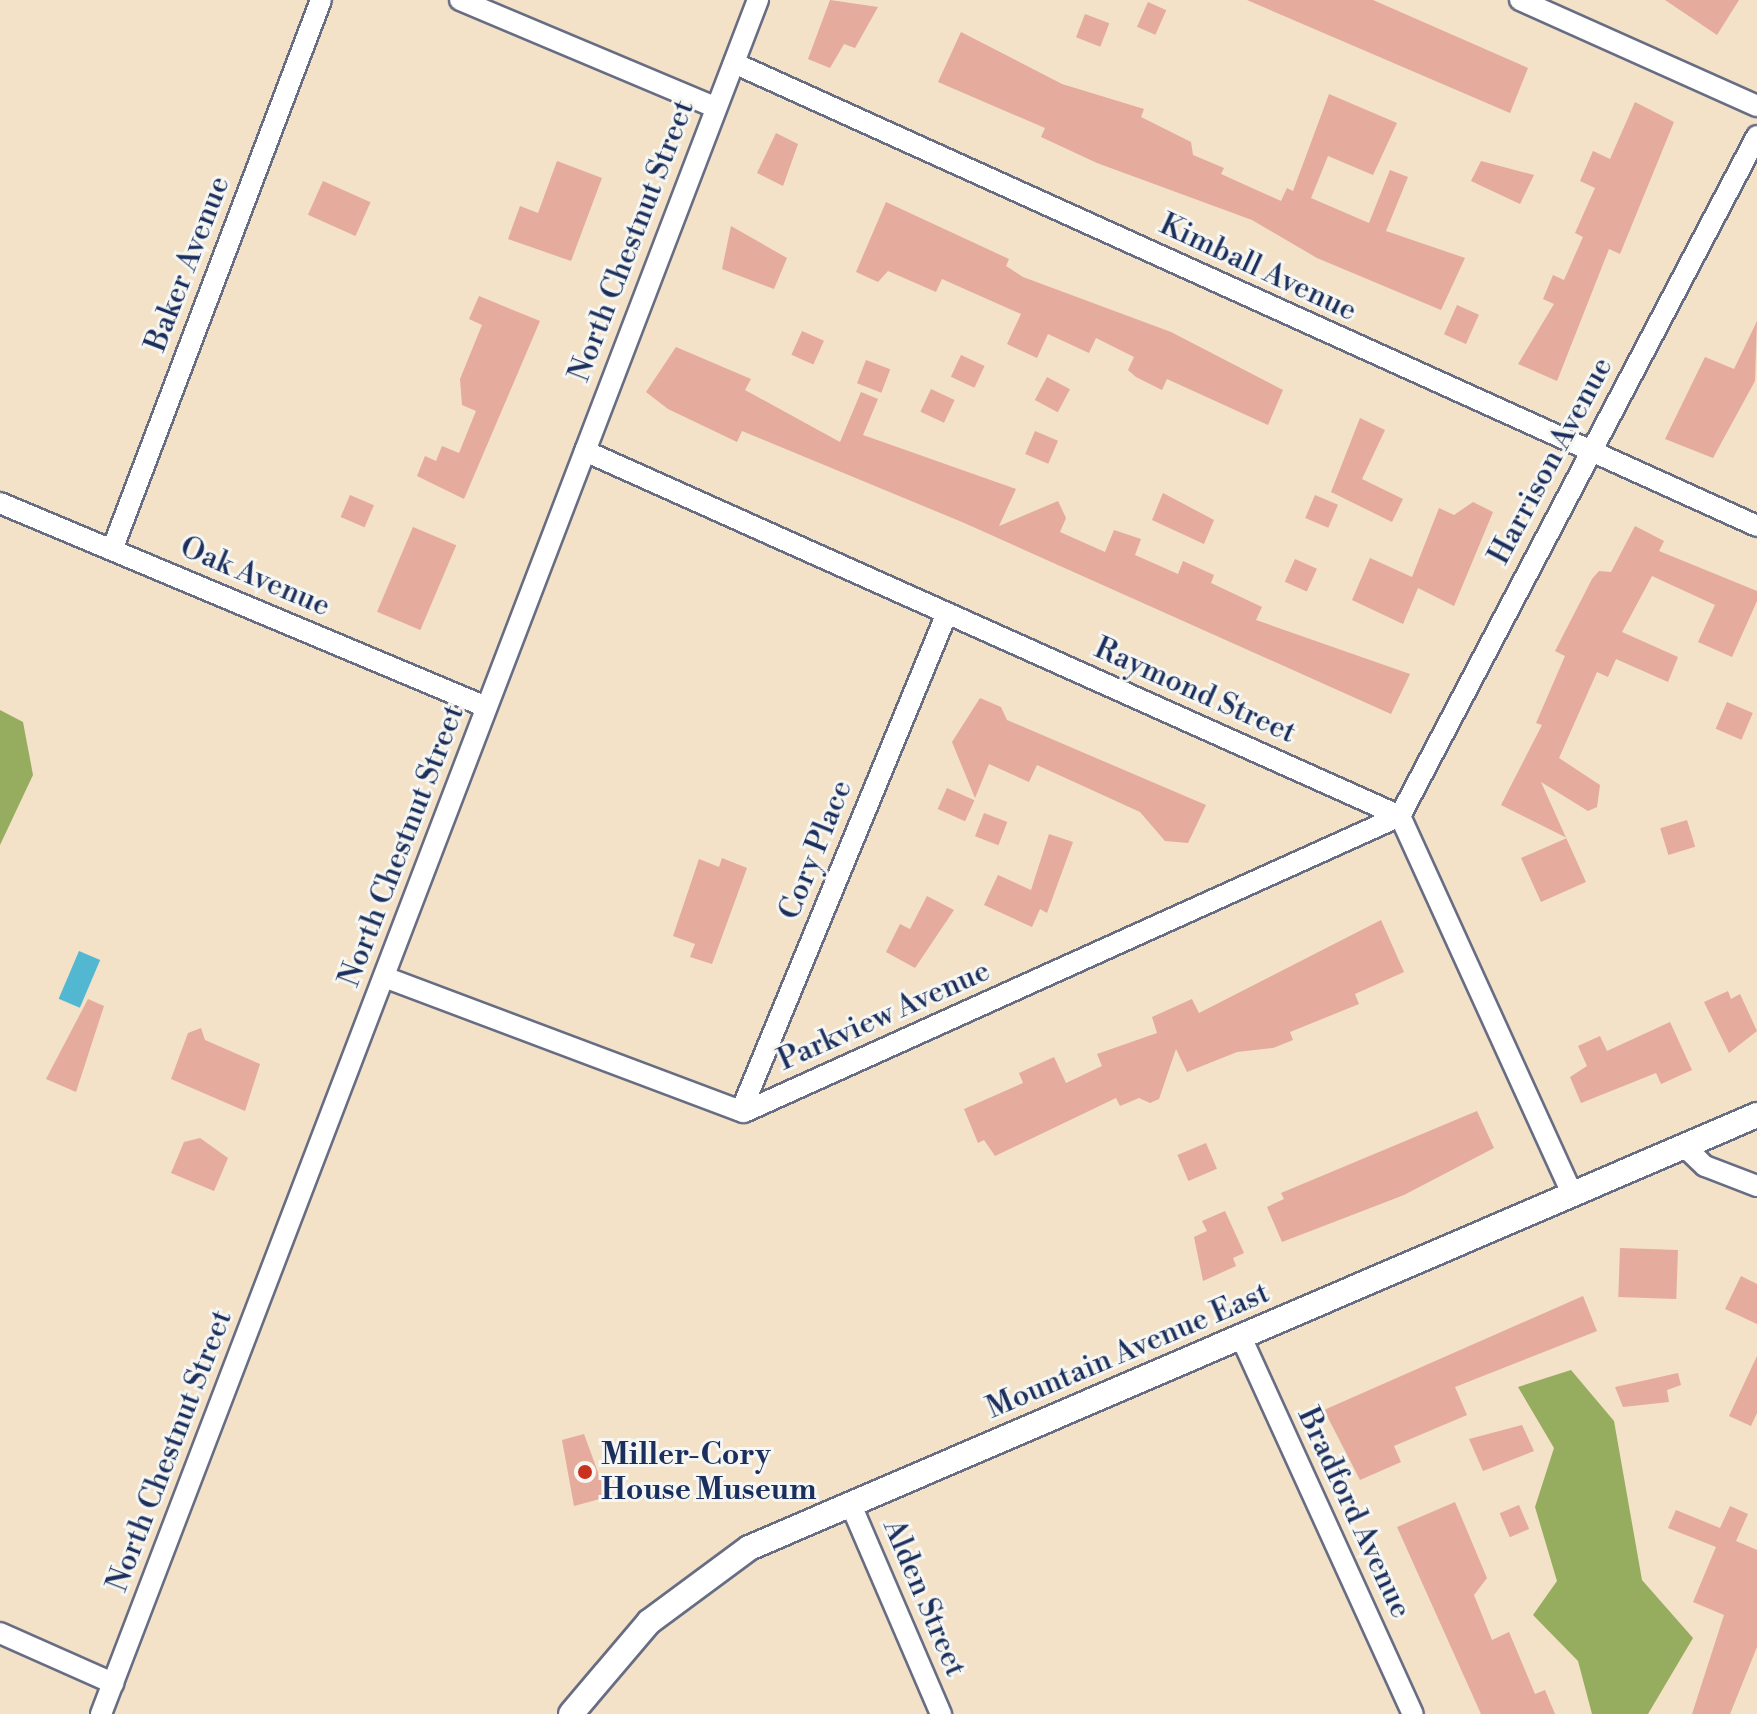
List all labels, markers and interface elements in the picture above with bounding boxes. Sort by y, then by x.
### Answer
street label: North Chestnut Street [562,95,702,387]
street label: Baker Avenue [138,171,238,357]
street label: Kimball Avenue [1154,207,1362,329]
street label: Harrison Avenue [1481,351,1621,571]
street label: Oak Avenue [175,529,335,625]
street label: Raymond Street [1089,630,1301,752]
street label: North Chestnut Street [332,700,472,992]
street label: Cory Place [772,775,860,925]
street label: Parkview Avenue [773,953,995,1079]
street label: Mountain Avenue East [981,1275,1275,1427]
street label: North Chestnut Street [100,1305,240,1597]
street label: Bradford Avenue [1289,1402,1419,1624]
place label: Miller-Cory House Museum [601,1437,816,1508]
marker: Miller-Cory House Museum [576,1463,594,1481]
street label: Alden Street [875,1514,973,1682]

